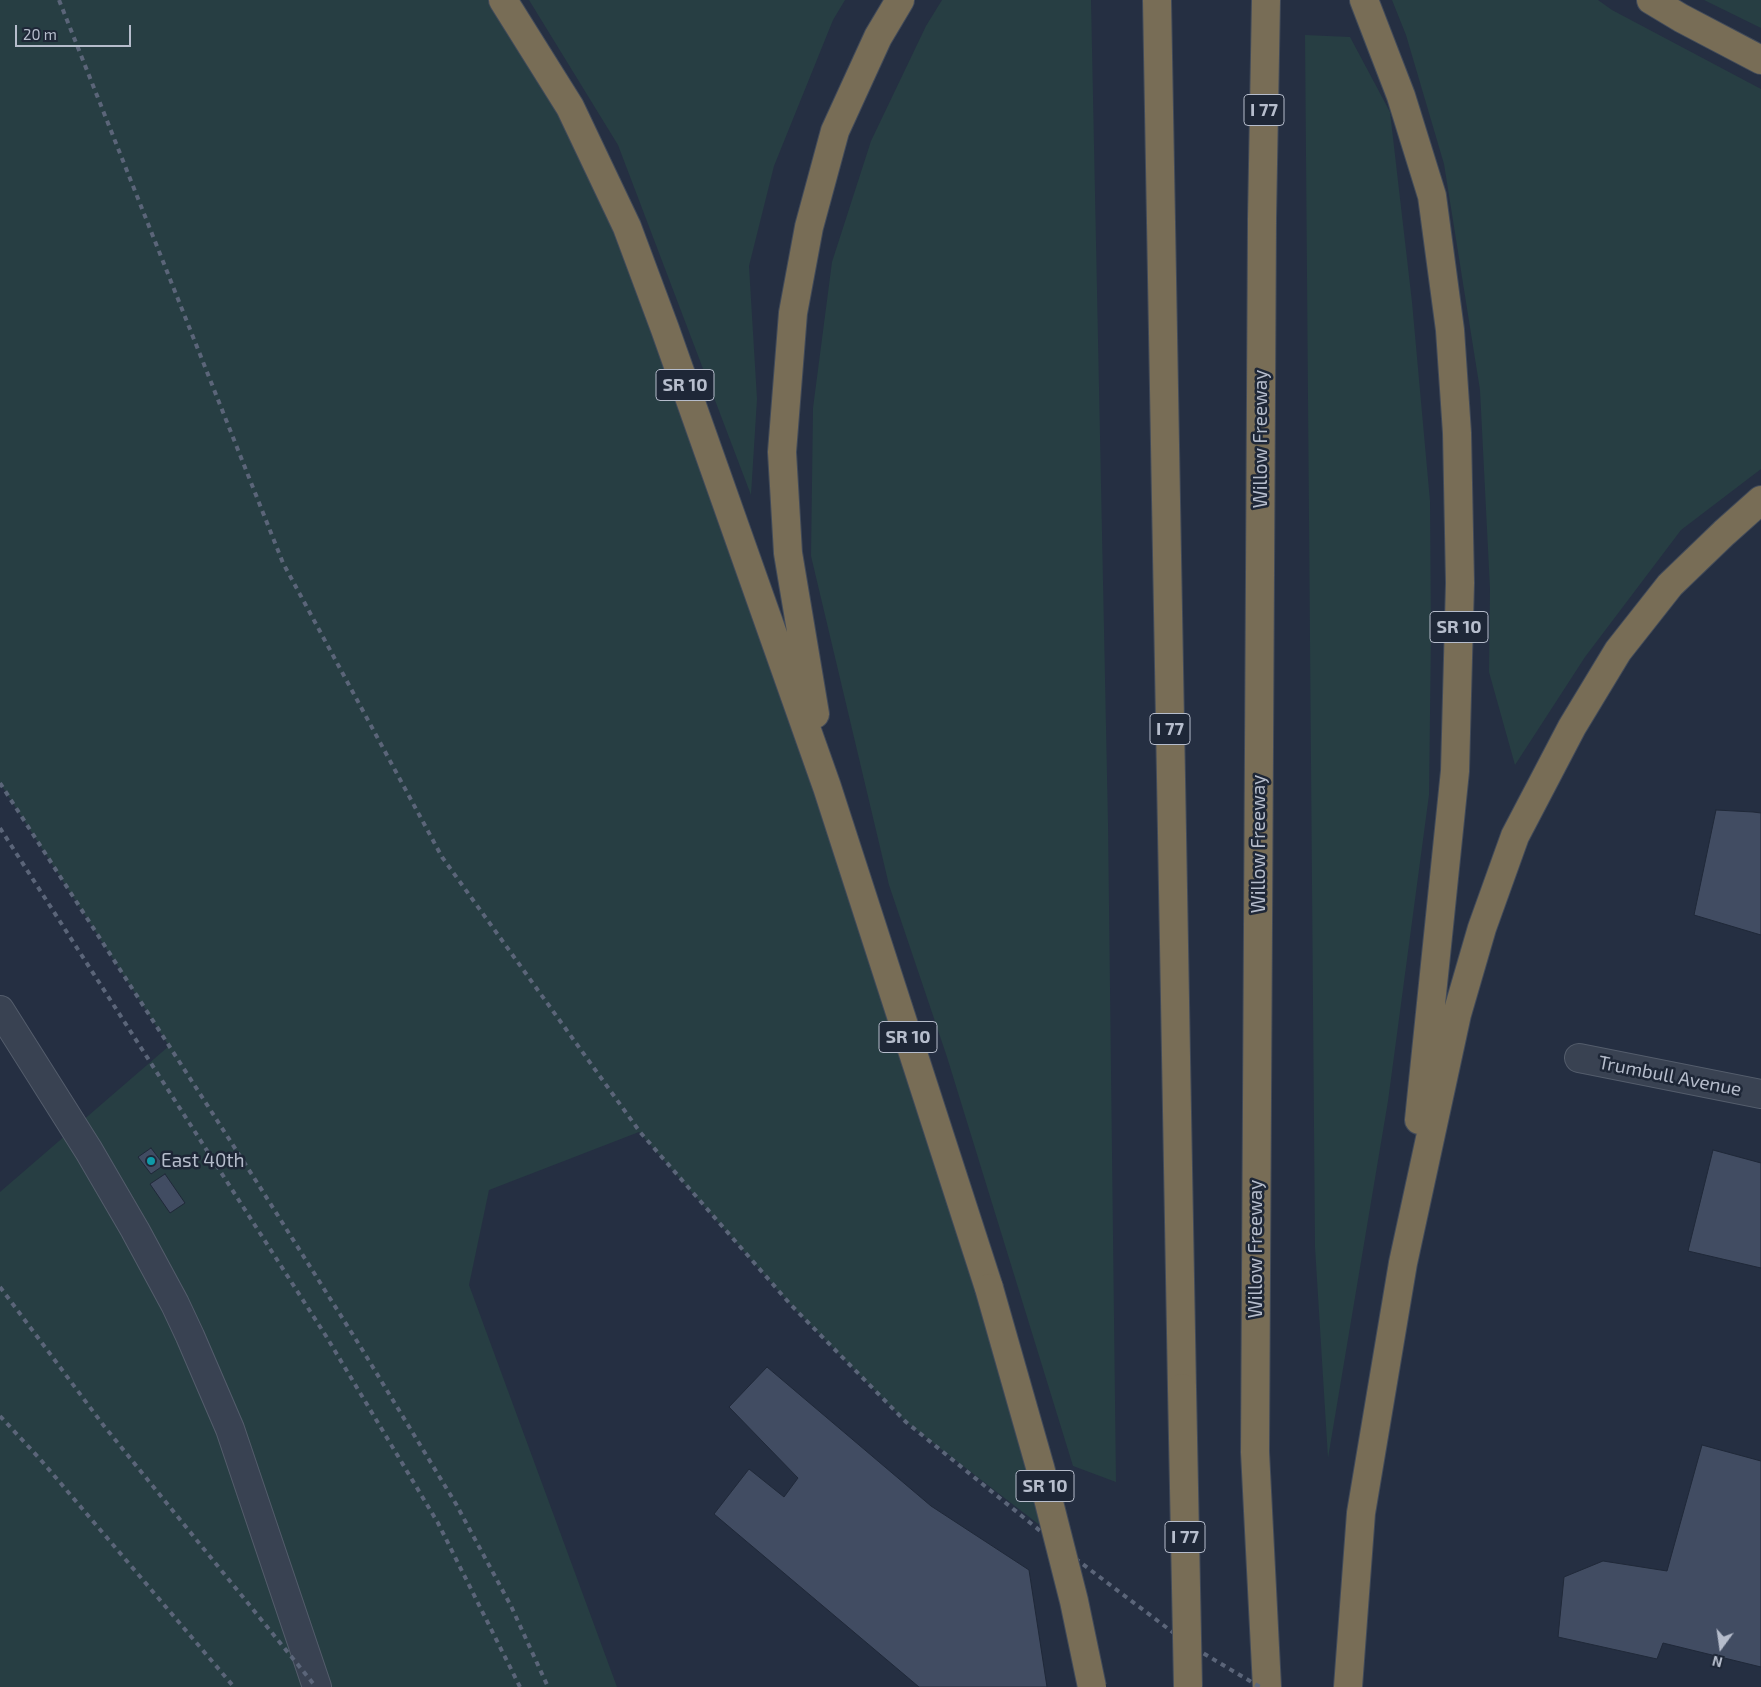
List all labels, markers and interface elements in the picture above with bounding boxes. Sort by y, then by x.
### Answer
scale bar [18,15,134,47]
text: 20 m [23,25,57,43]
road number: I 77 [1244,94,1284,126]
road number: SR 10 [656,370,714,400]
street label: Willow Freeway [1250,370,1272,508]
road number: SR 10 [1430,612,1488,642]
road number: I 77 [1150,714,1190,744]
street label: Willow Freeway [1248,775,1270,913]
road number: SR 10 [879,1022,937,1052]
street label: Trumbull Avenue [1597,1051,1743,1101]
place label: East 40th [161,1150,245,1172]
marker: East 40th [145,1155,157,1167]
street label: Willow Freeway [1245,1180,1267,1318]
road number: SR 10 [1016,1470,1074,1502]
road number: I 77 [1165,1521,1205,1552]
north arrow [1696,1622,1746,1672]
text: N [1710,1653,1724,1672]

